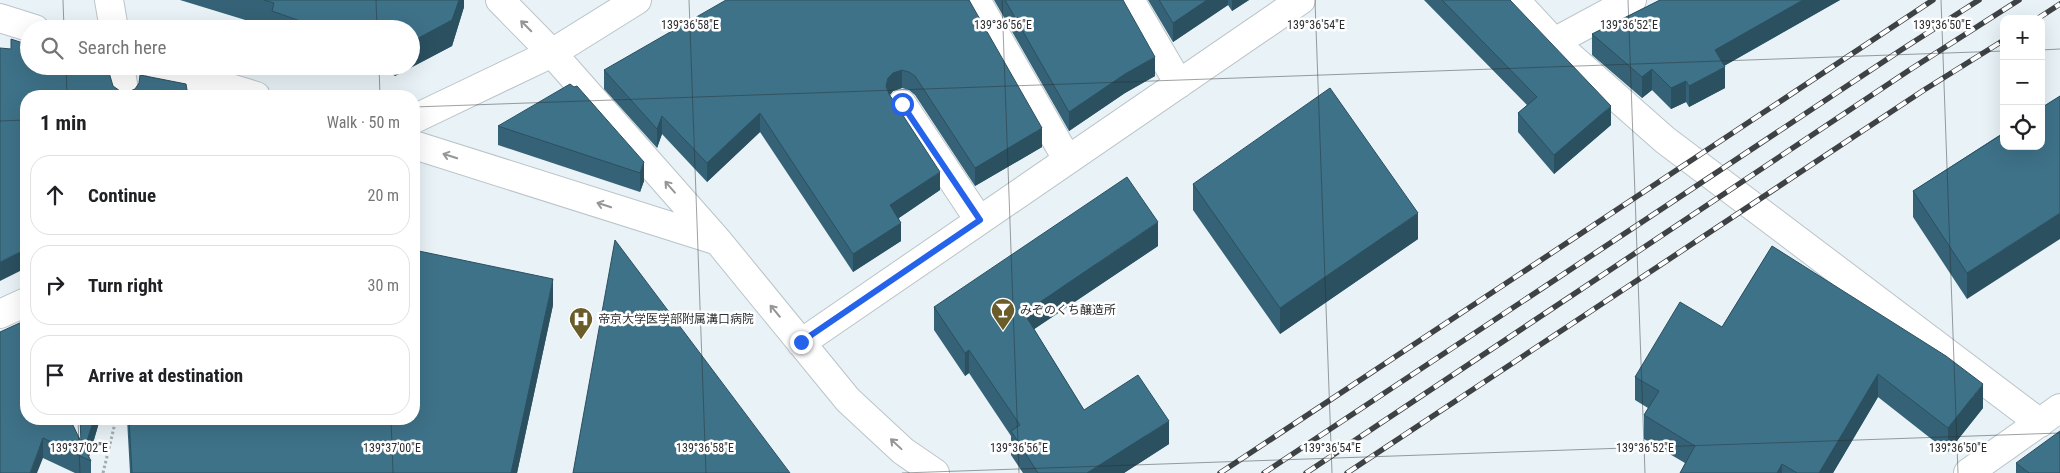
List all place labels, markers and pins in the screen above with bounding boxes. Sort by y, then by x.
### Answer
bar icon: みぞのくち醸造所 [990,297,1016,331]
place label: みぞのくち醸造所 [1020,303,1116,317]
hospital icon: 帝京大学医学部附属溝口病院 [568,306,594,340]
place label: 帝京大学医学部附属溝口病院 [598,312,754,326]

